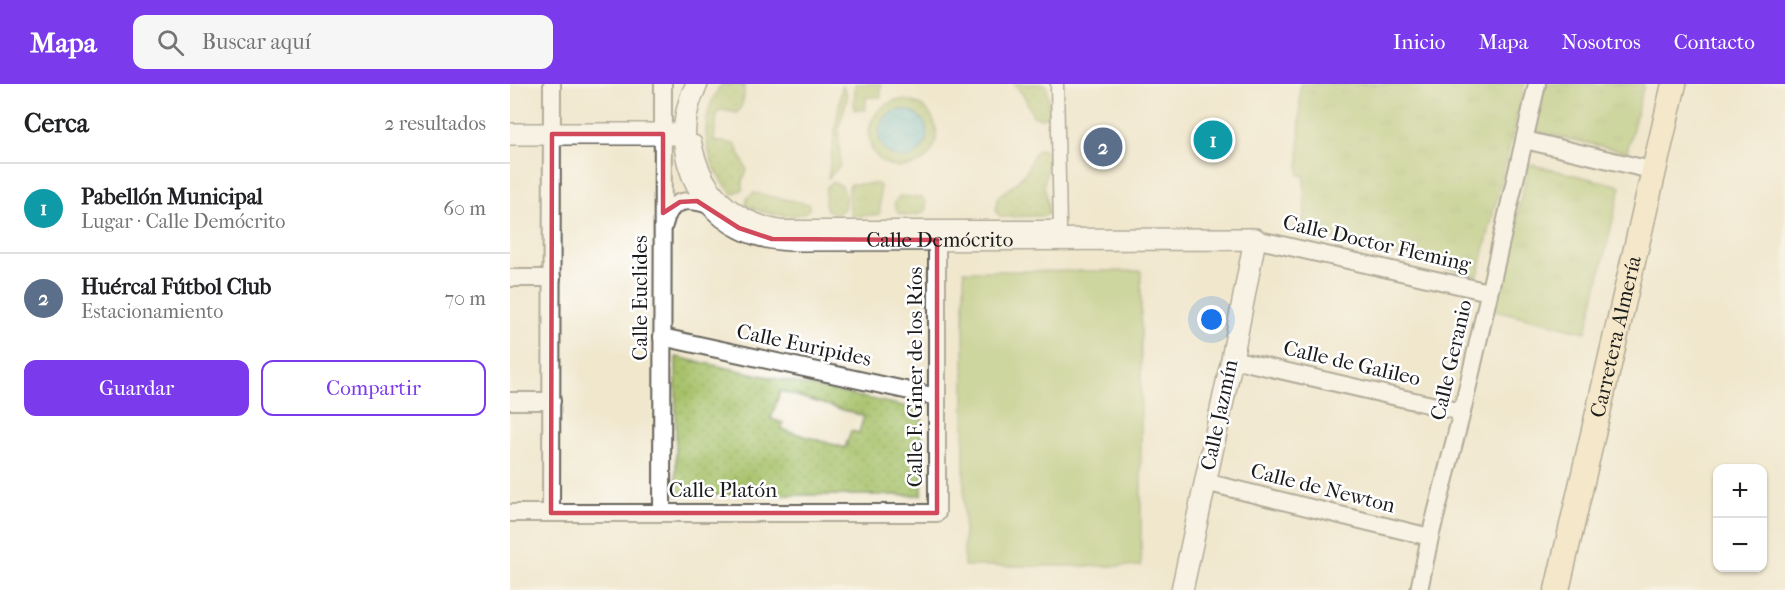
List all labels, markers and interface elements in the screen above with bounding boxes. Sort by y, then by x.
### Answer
search box [133,15,553,69]
text: Mapa [30,26,97,59]
icon: search [154,26,187,59]
text: Buscar aquí [202,29,311,55]
text: Inicio [1393,30,1445,54]
text: Mapa [1478,30,1528,54]
text: Nosotros [1561,30,1641,54]
text: Contacto [1674,30,1755,54]
text: Cerca [24,108,89,139]
text: 2 resultados [384,112,486,135]
pin: 1 [1194,118,1232,162]
pin: 2 [1084,124,1122,170]
text: Pabellón Municipal [81,184,263,210]
text: 1 [40,197,47,220]
text: 60 m [443,197,486,220]
text: Lugar · Calle Demócrito [81,210,285,233]
street label: Calle Doctor Fleming [1281,210,1474,276]
street label: Calle Demócrito [866,228,1013,252]
street label: Calle Euclides [628,235,652,361]
street label: Carretera Almería [1585,253,1646,420]
street label: Calle F. Giner de los Ríos [903,266,927,487]
text: Huércal Fútbol Club [81,274,271,300]
text: 2 [38,287,49,310]
text: 70 m [444,287,486,310]
street label: Calle Geranio [1425,297,1477,423]
text: Estacionamiento [81,300,223,323]
your location [1197,305,1226,334]
street label: Calle Euripides [735,319,874,371]
street label: Calle de Galileo [1281,336,1423,390]
street label: Calle Jazmín [1196,357,1242,473]
button: Guardar [24,360,249,416]
button: Compartir [261,360,486,416]
street label: Calle de Newton [1248,458,1398,518]
map controls [1713,464,1767,572]
button: + [1713,464,1767,518]
street label: Calle Platón [669,478,777,502]
button: − [1713,518,1767,572]

